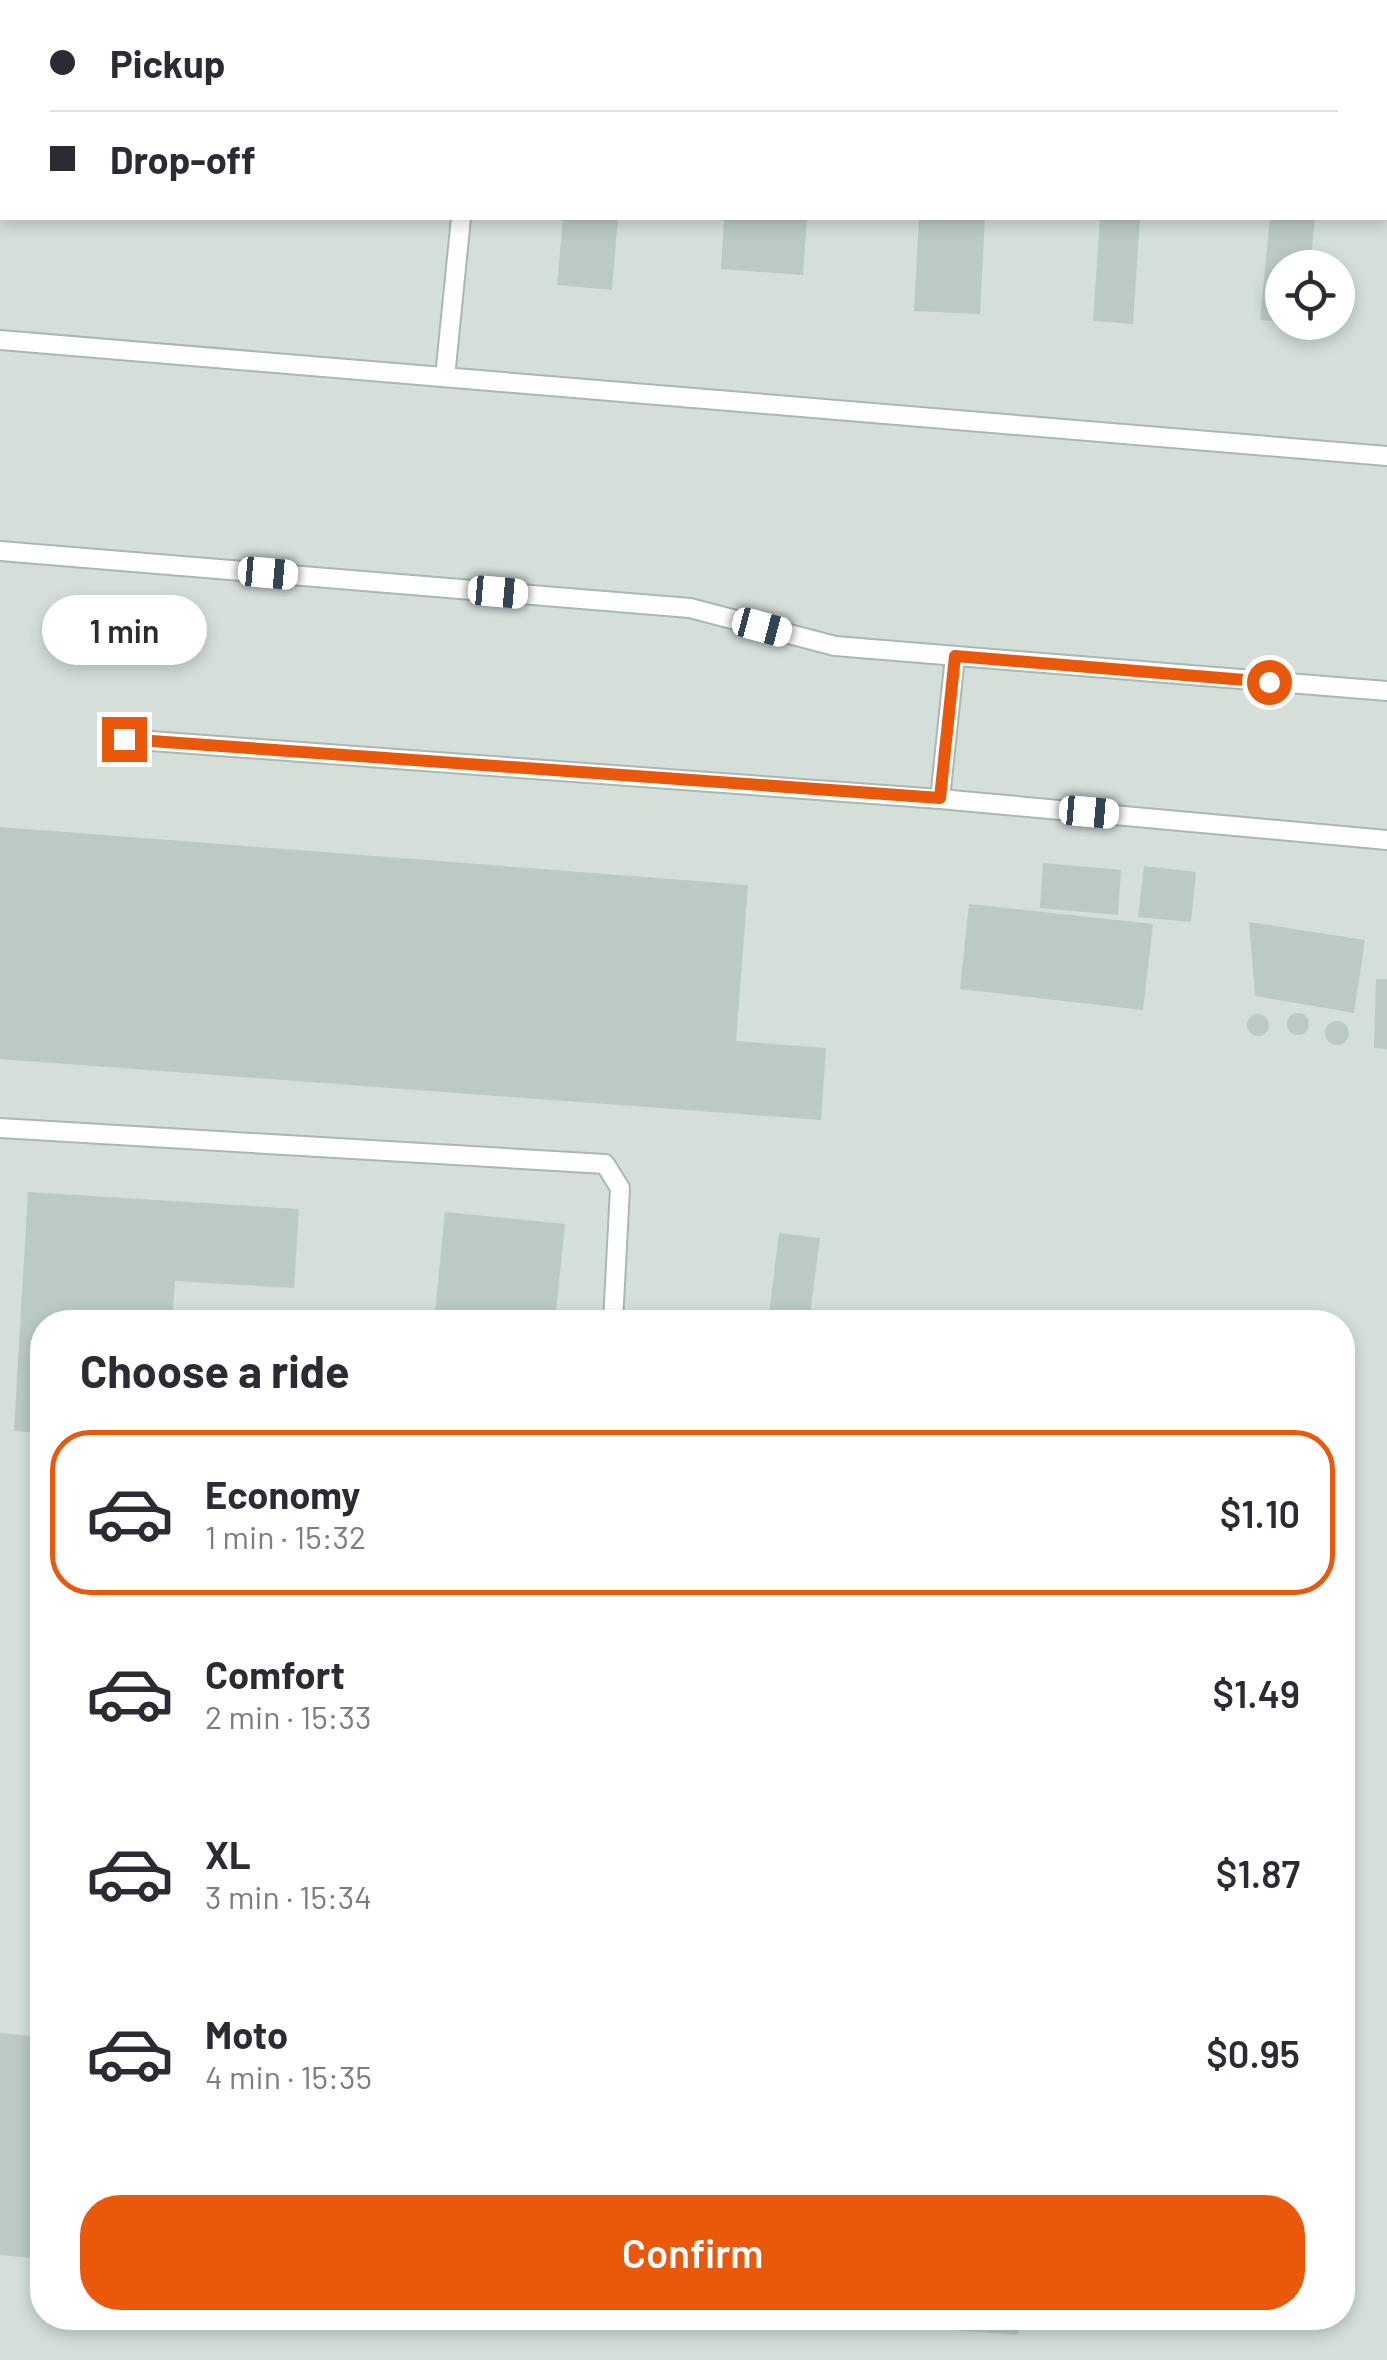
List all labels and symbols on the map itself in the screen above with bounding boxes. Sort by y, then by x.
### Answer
car [237,555,299,591]
car [467,574,529,610]
callout: 1 min [42,594,206,664]
car [729,605,795,649]
route start [1247,660,1292,705]
route end [102,717,147,762]
car [1058,794,1120,830]

